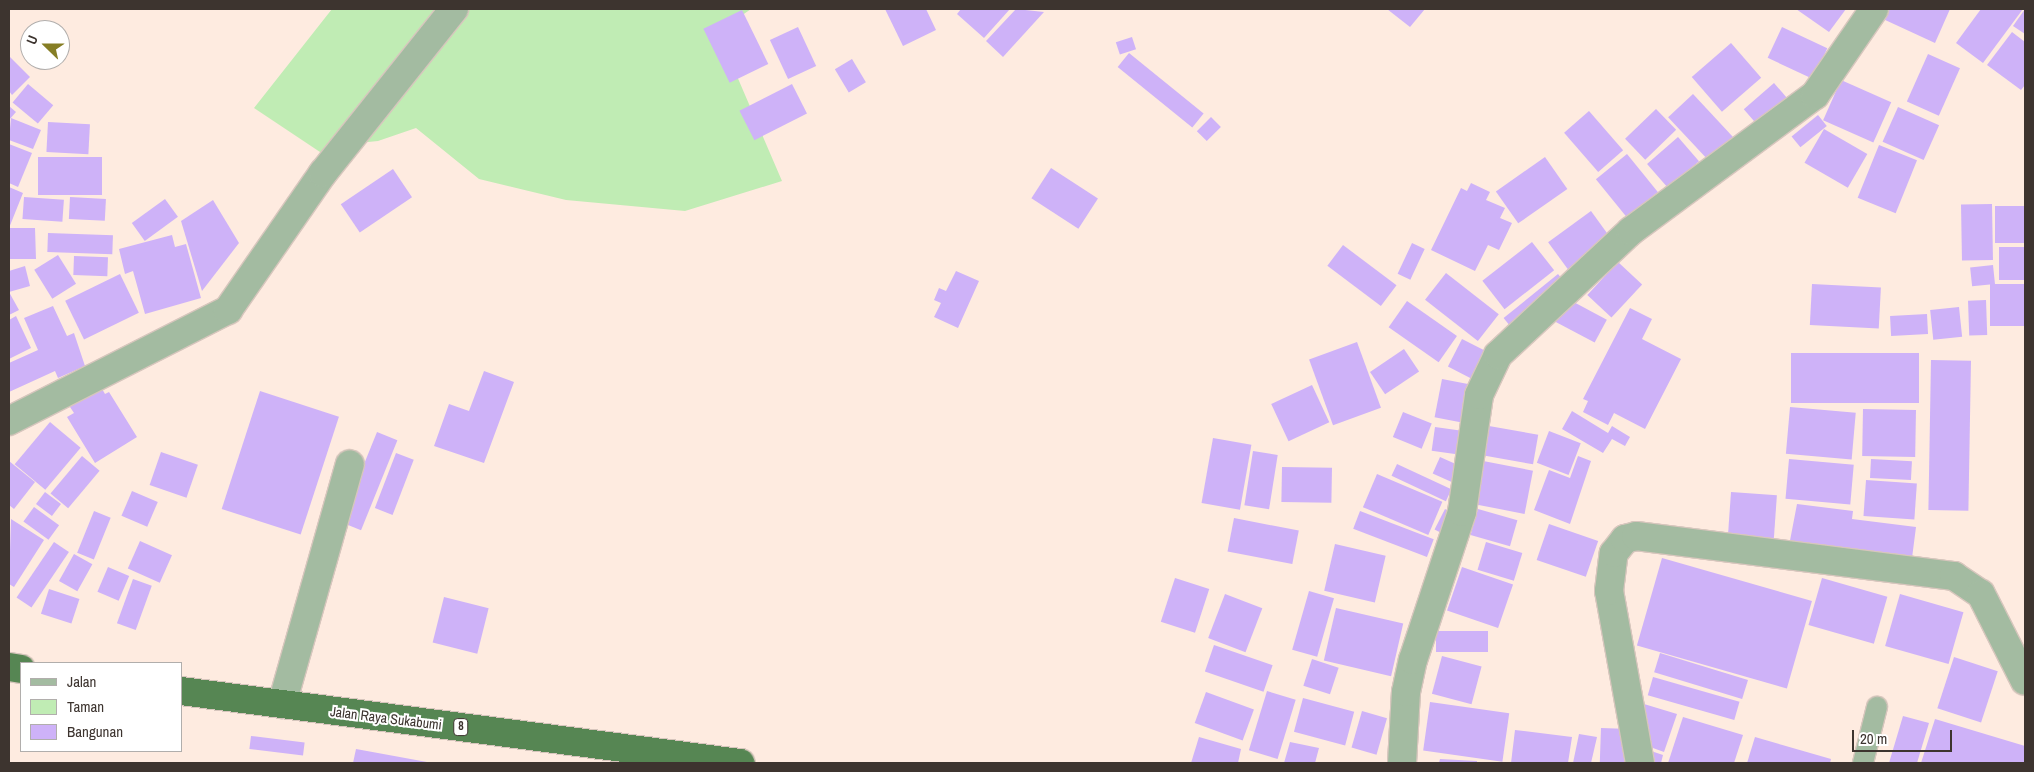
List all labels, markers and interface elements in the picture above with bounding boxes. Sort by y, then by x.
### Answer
north arrow [20,20,70,70]
text: U [22,33,42,47]
legend [20,662,182,752]
text: Jalan [67,671,96,692]
text: Taman [67,696,104,717]
street label: Jalan Raya Sukabumi [329,703,443,733]
road number: 8 [452,718,470,736]
scale bar [1854,720,1954,752]
text: Bangunan [67,721,123,742]
text: 20 m [1860,728,1887,749]

